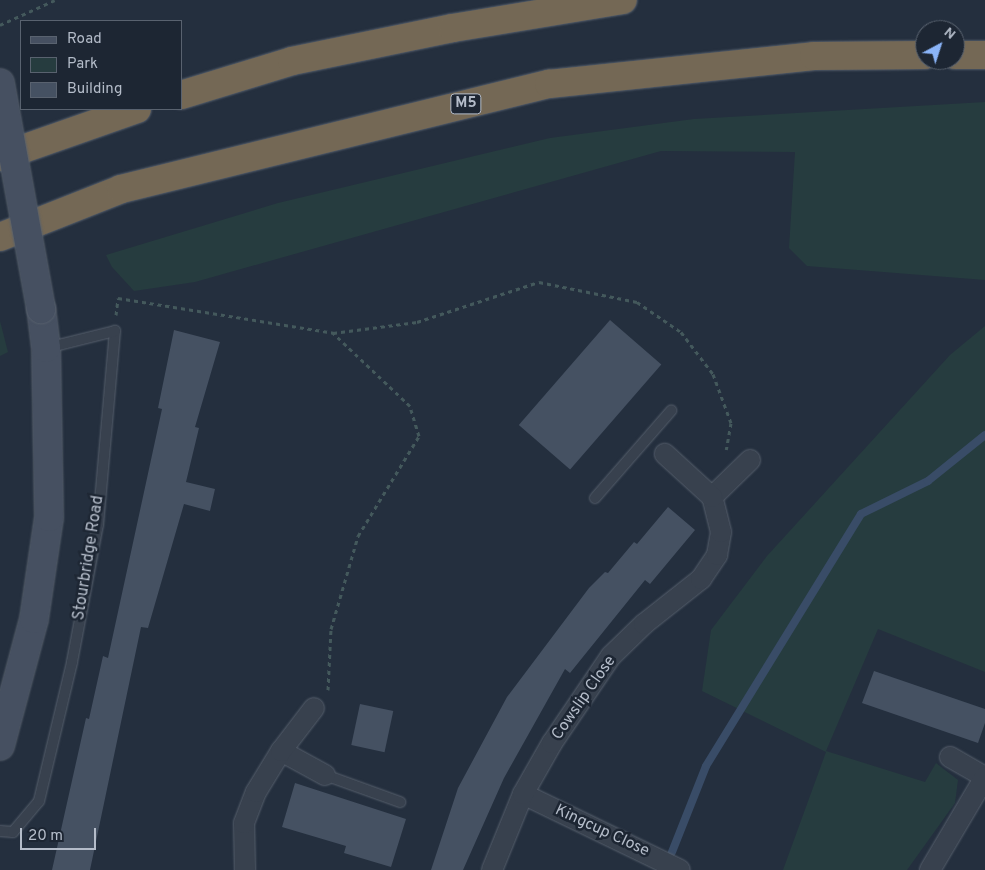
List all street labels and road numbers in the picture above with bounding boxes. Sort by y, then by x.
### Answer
road number: M5 [450,92,482,116]
street label: Stourbridge Road [70,494,108,622]
street label: Cowslip Close [548,652,620,744]
street label: Kingcup Close [552,801,652,861]

